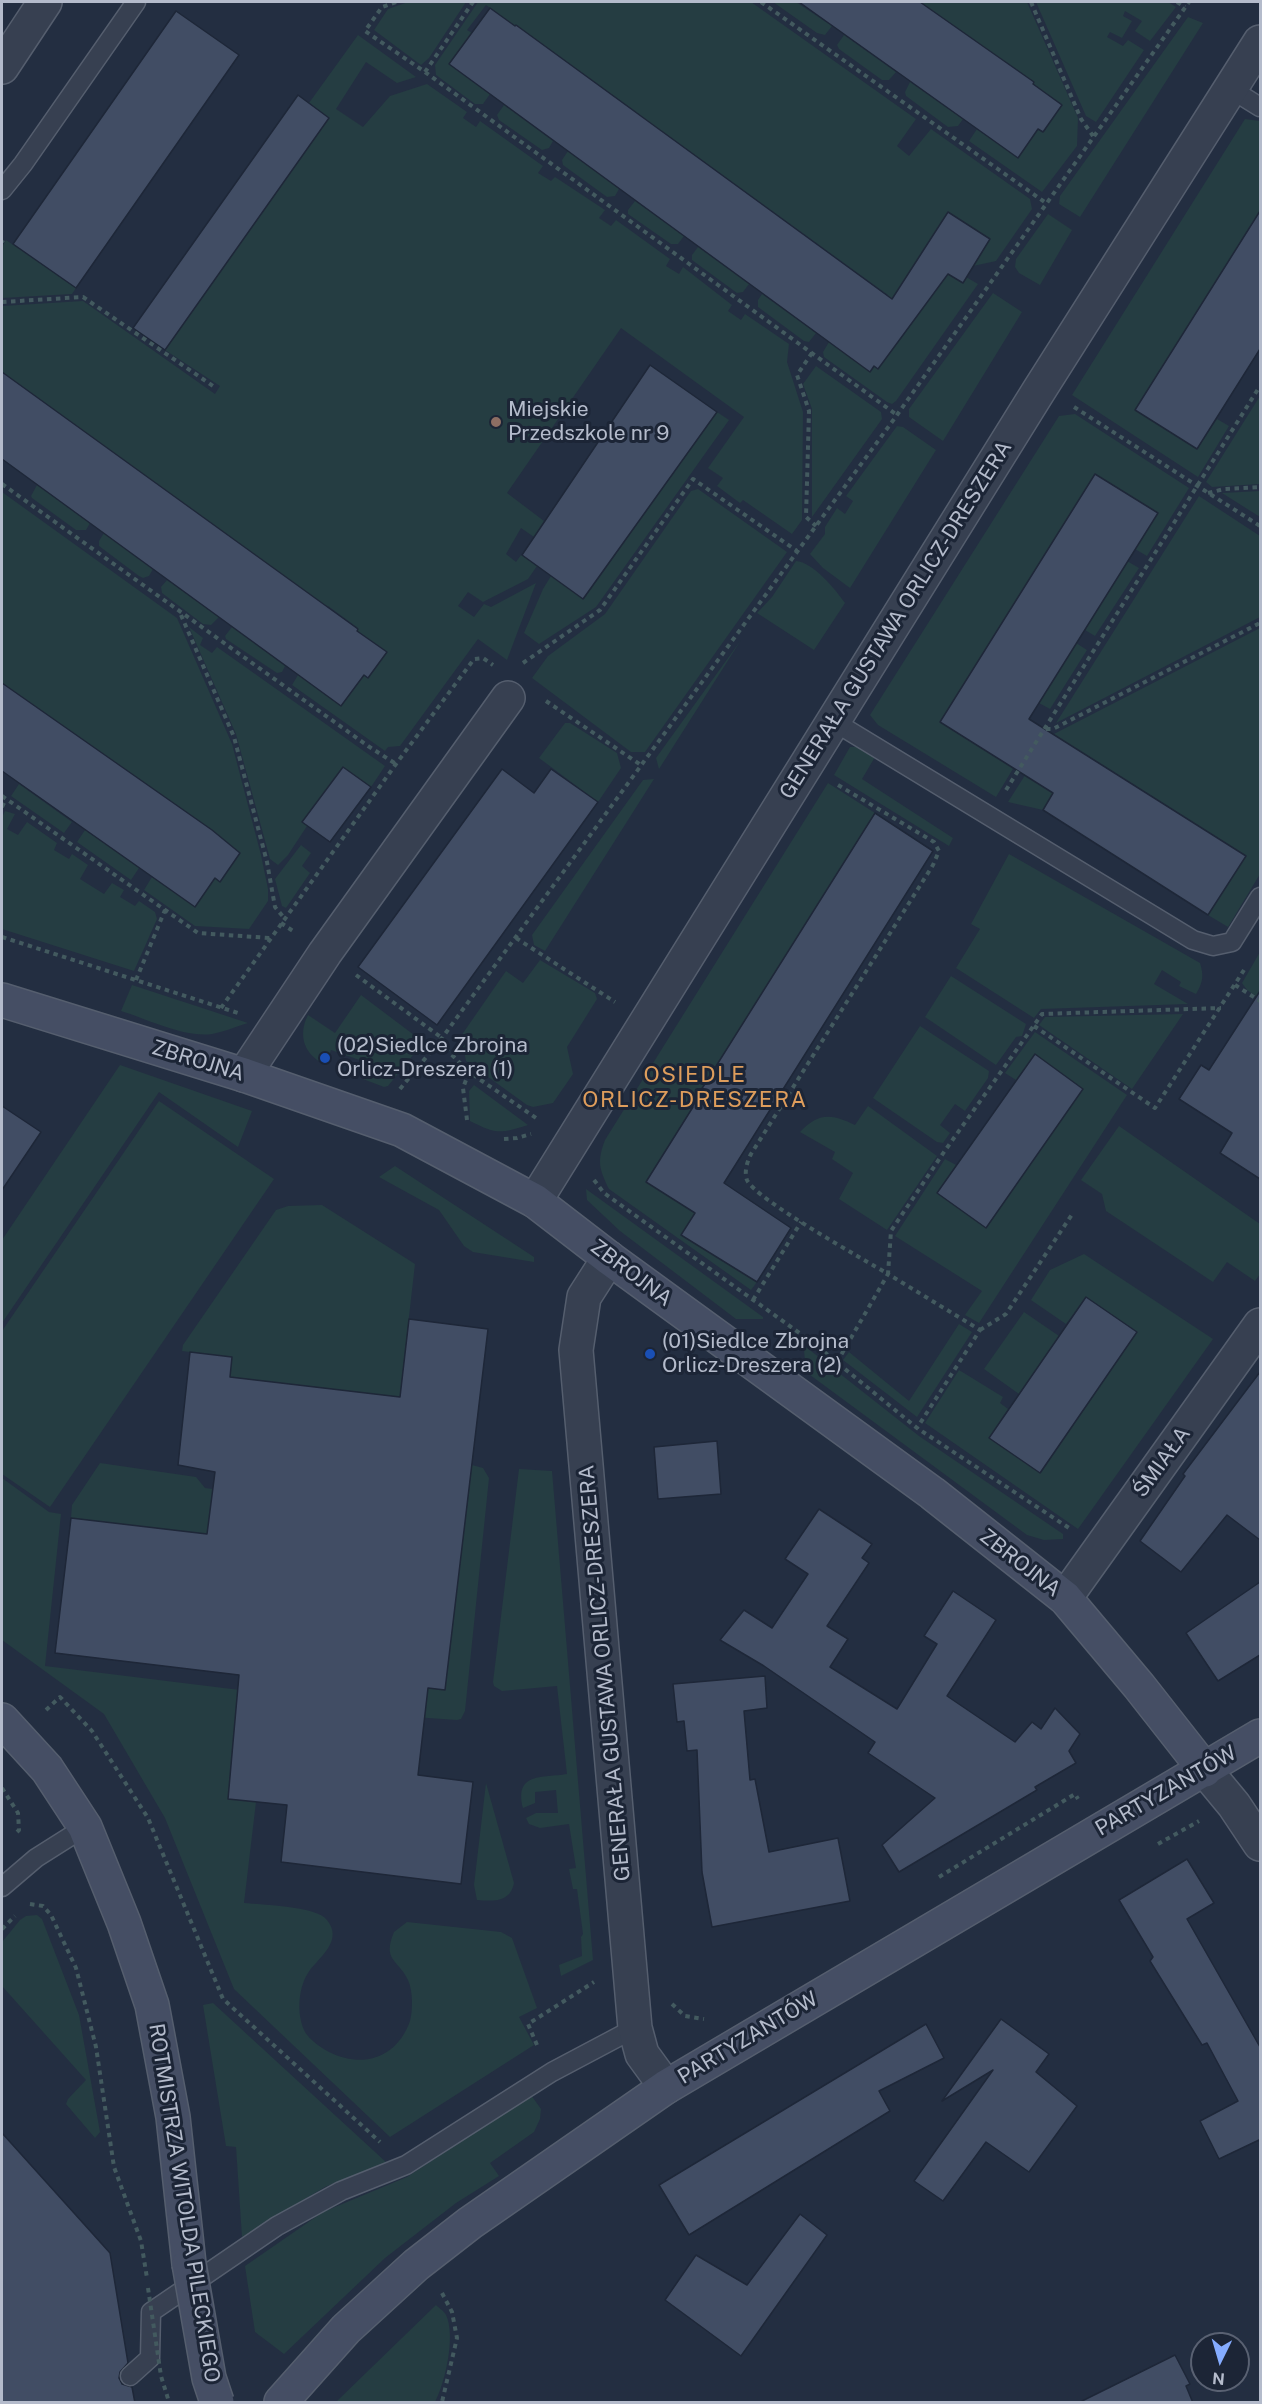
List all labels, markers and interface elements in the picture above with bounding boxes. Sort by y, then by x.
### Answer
place label: Miejskie Przedszkole nr 9 [508,397,669,447]
marker: Miejskie Przedszkole nr 9 [489,415,503,429]
street label: GENERAŁA GUSTAWA ORLICZ-DRESZERA [775,436,1017,804]
place label: (02)Siedlce Zbrojna Orlicz-Dreszera (1) [337,1033,528,1083]
street label: ZBROJNA [149,1035,247,1087]
marker: (02)Siedlce Zbrojna Orlicz-Dreszera (1) [318,1051,332,1065]
district label: OSIEDLE ORLICZ-DRESZERA [582,1062,808,1114]
street label: ZBROJNA [585,1234,677,1312]
place label: (01)Siedlce Zbrojna Orlicz-Dreszera (2) [662,1329,849,1379]
marker: (01)Siedlce Zbrojna Orlicz-Dreszera (2) [643,1347,657,1361]
street label: ŚMIAŁA [1128,1422,1196,1502]
street label: GENERAŁA GUSTAWA ORLICZ-DRESZERA [574,1464,636,1882]
street label: ZBROJNA [975,1524,1065,1602]
street label: PARTYZANTÓW [1091,1740,1241,1842]
street label: PARTYZANTÓW [673,1986,823,2090]
street label: ROTMISTRZA WITOLDA PILECKIEGO [143,2022,225,2384]
north arrow [1190,2332,1250,2392]
text: N [1212,2368,1226,2388]

